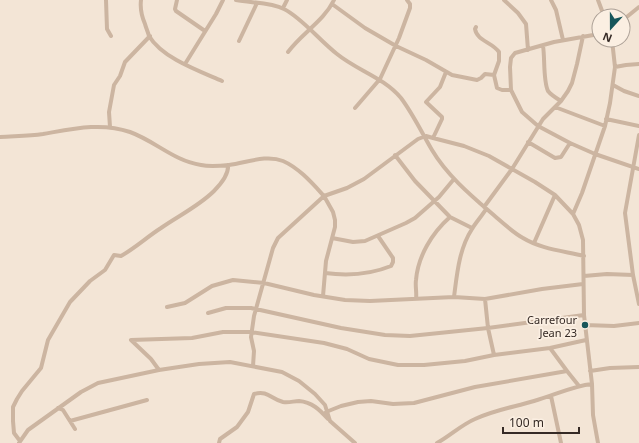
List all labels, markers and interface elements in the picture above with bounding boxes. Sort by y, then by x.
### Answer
north arrow [591,8,631,48]
text: N [600,29,614,46]
place label: Carrefour Jean 23 [527,312,577,340]
marker: Carrefour Jean 23 [580,320,590,330]
scale bar [503,409,579,435]
text: 100 m [509,414,544,431]

